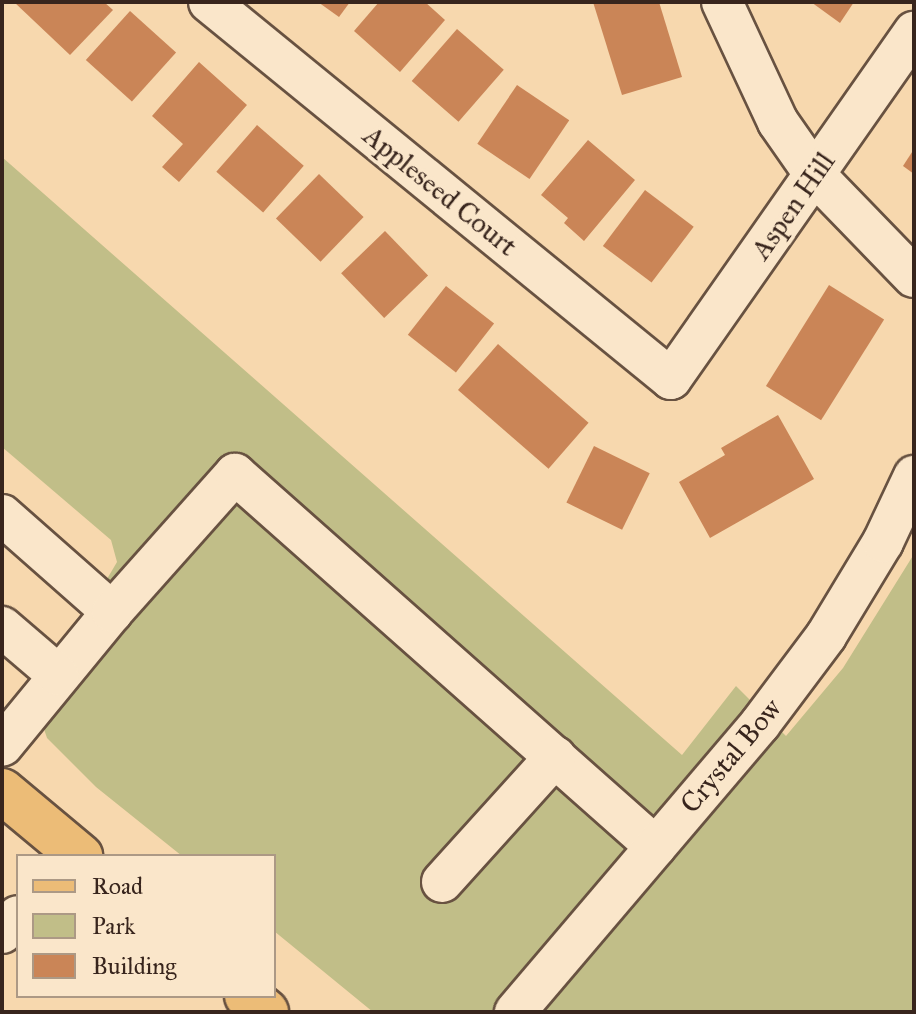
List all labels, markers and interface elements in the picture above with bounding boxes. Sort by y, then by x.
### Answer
street label: Appleseed Court [356,119,524,263]
street label: Aspen Hill [744,146,842,266]
street label: Crystal Bow [673,692,789,820]
legend [16,854,276,998]
text: Road [92,871,143,901]
text: Park [92,911,135,941]
text: Building [92,951,177,981]

